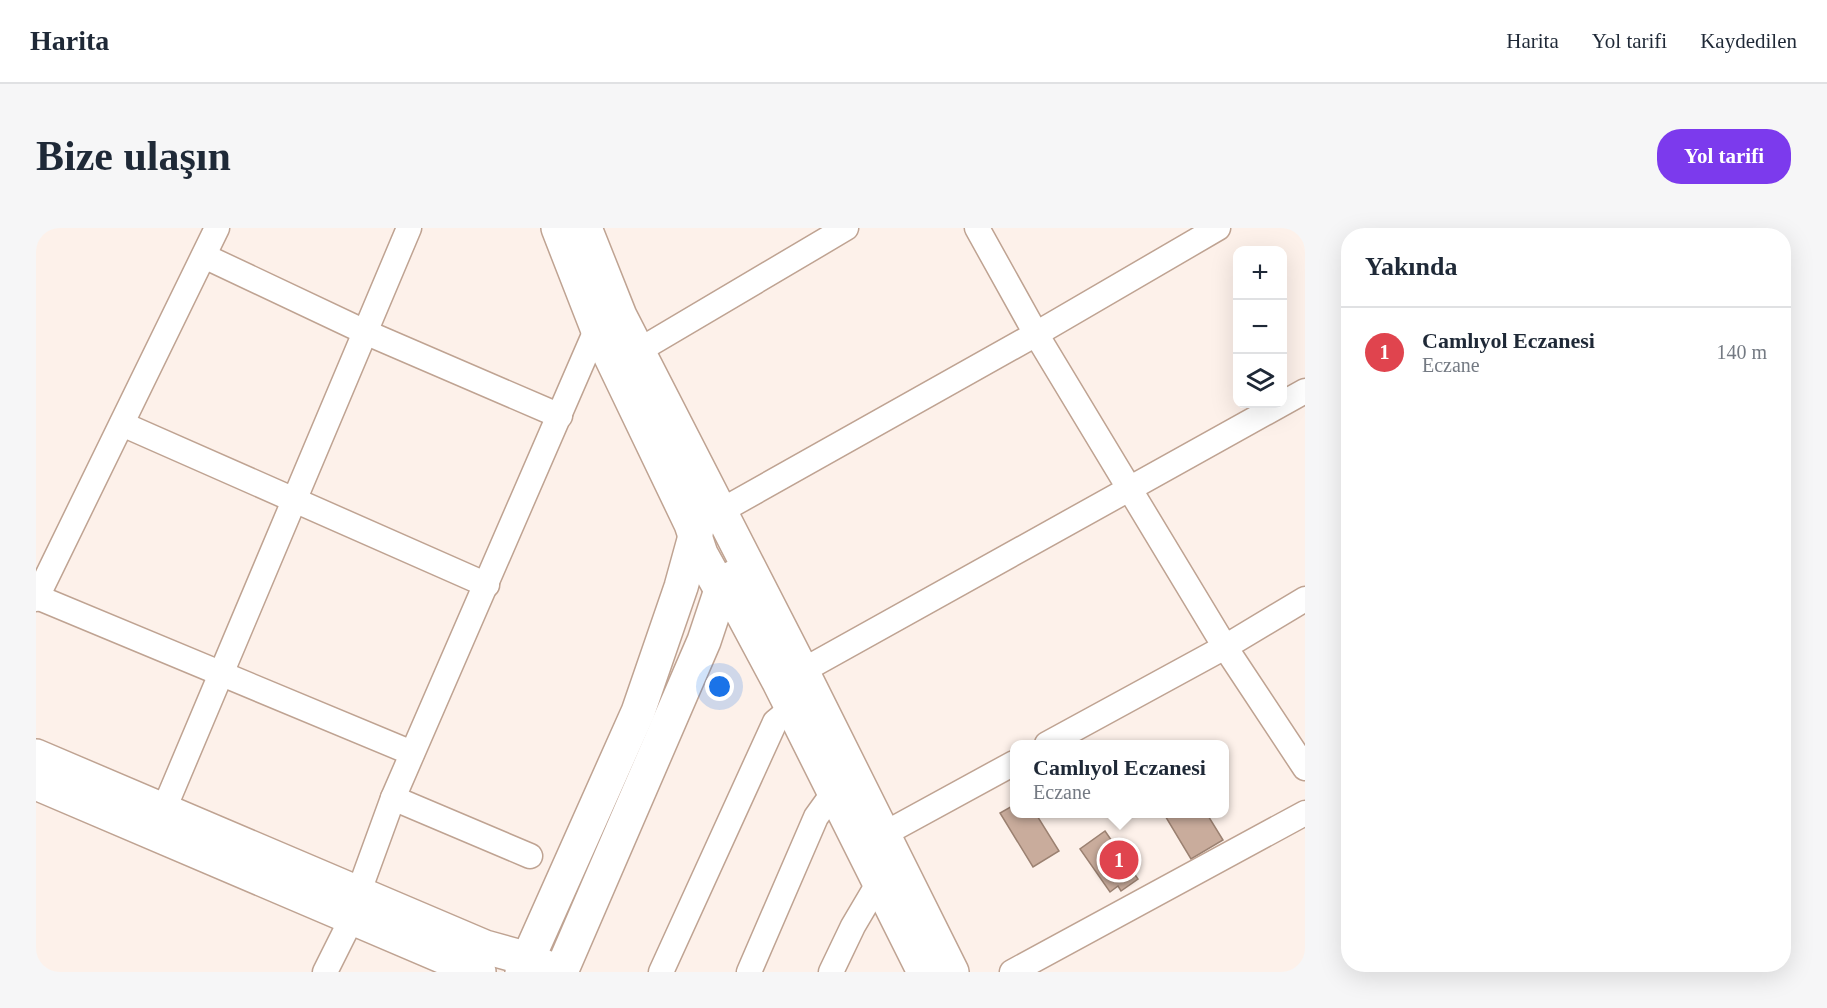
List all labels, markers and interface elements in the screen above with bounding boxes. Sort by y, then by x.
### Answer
text: Harita [30,25,109,56]
text: Harita [1506,29,1559,53]
text: Yol tarifi [1592,29,1667,53]
text: Kaydedilen [1700,29,1797,53]
button: Yol tarifi [1657,129,1791,184]
text: Bize ulaşın [36,133,231,179]
map controls [1233,246,1287,408]
button: + [1233,246,1287,300]
text: Yakında [1365,252,1458,281]
button: − [1233,300,1287,354]
text: Camlıyol Eczanesi [1422,328,1595,353]
text: 1 [1380,341,1390,363]
text: 140 m [1716,341,1767,363]
button: layers [1233,354,1287,408]
text: Eczane [1422,354,1480,376]
your location [705,672,734,701]
popup [1010,740,1229,818]
text: Camlıyol Eczanesi [1033,755,1206,780]
text: Eczane [1033,781,1091,803]
pin: 1 [1100,838,1138,882]

